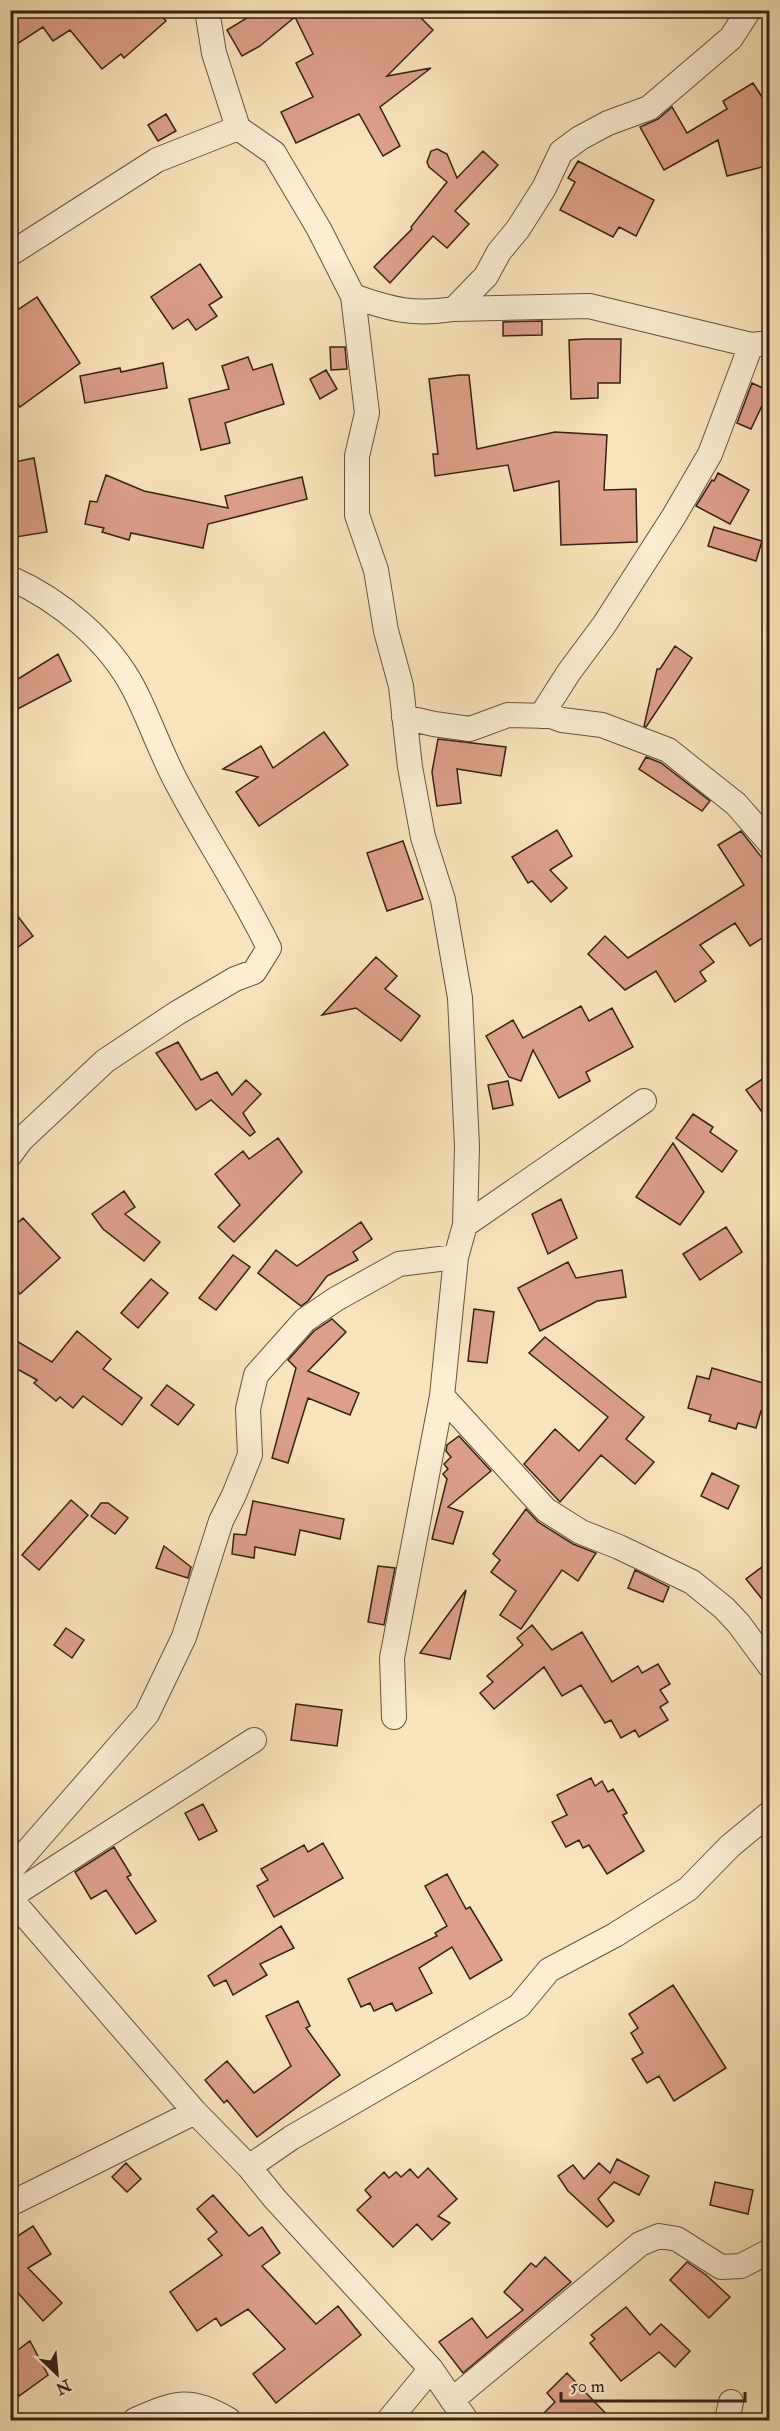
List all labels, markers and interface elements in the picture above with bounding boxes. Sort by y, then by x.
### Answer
north arrow [27,2344,87,2404]
scale bar [561,2365,746,2403]
text: N [52,2374,75,2399]
text: 50 m [570,2375,605,2398]

